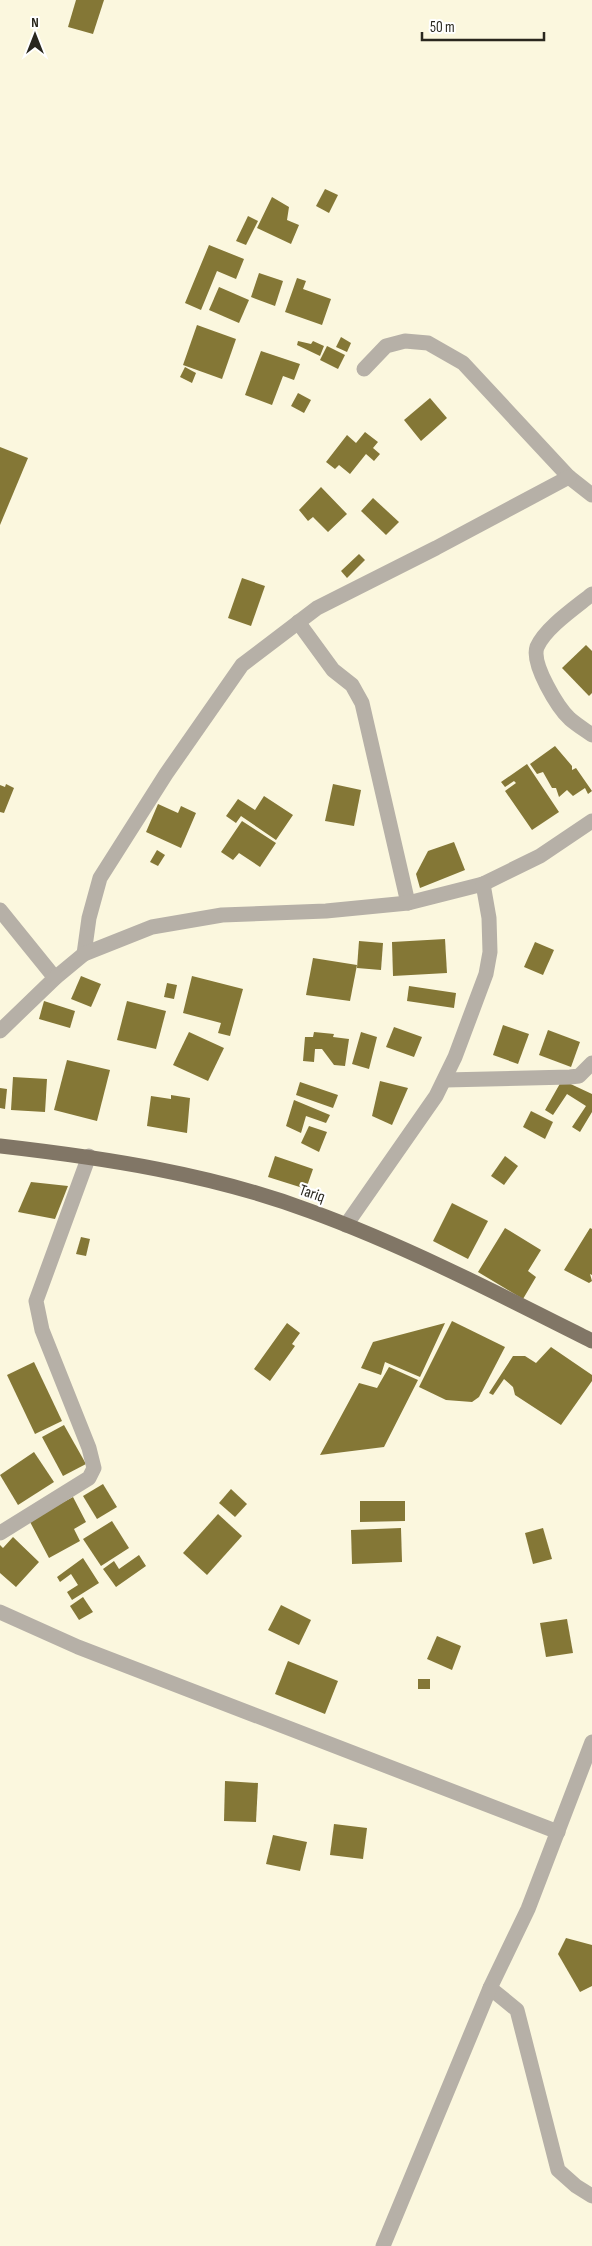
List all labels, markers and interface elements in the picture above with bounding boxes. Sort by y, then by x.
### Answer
north arrow [10,10,60,60]
scale bar [422,10,544,42]
text: N [31,14,39,31]
text: 50 m [430,18,455,37]
street label: Tariq [297,1181,327,1207]

